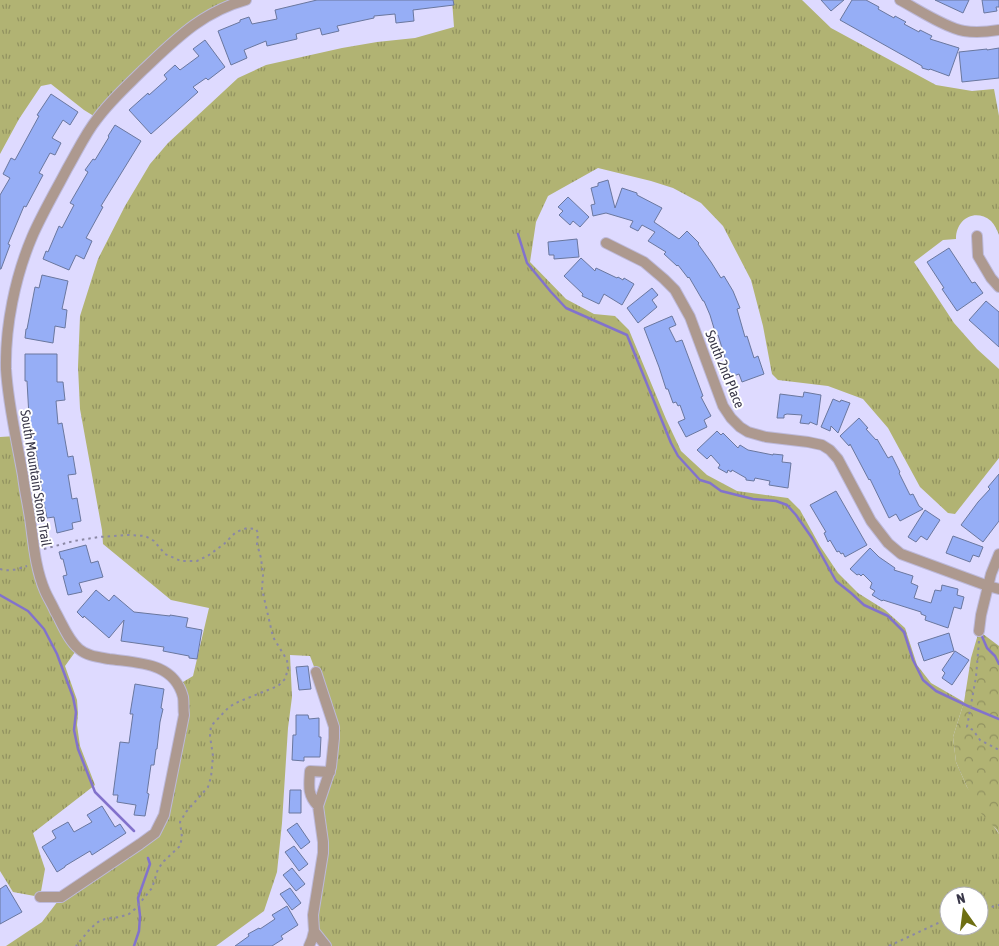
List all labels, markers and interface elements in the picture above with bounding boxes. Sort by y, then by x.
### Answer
street label: South 2nd Place [702,328,748,410]
street label: South Mountain Stone Trail [17,409,55,548]
north arrow [939,886,989,936]
text: N [955,890,967,907]

